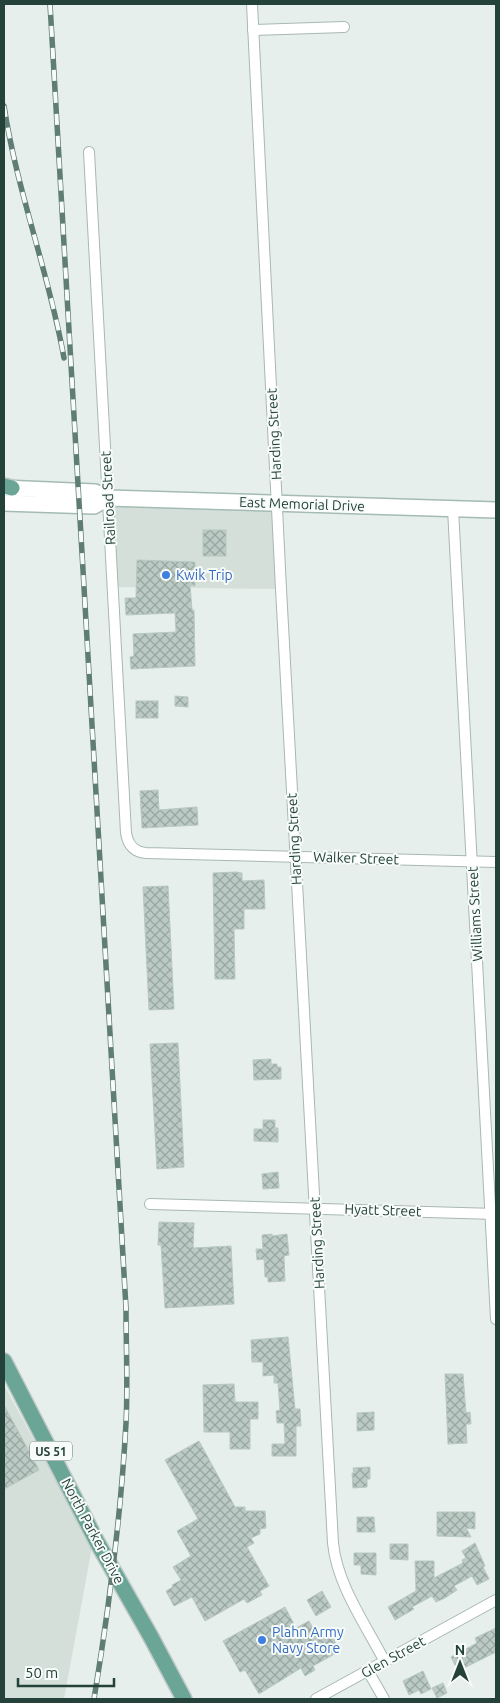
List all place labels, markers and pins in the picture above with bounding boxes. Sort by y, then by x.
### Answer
place label: Kwik Trip [176,567,233,583]
marker: Kwik Trip [160,569,172,581]
place label: Plahn Army Navy Store [272,1624,344,1656]
marker: Plahn Army Navy Store [256,1634,268,1646]

